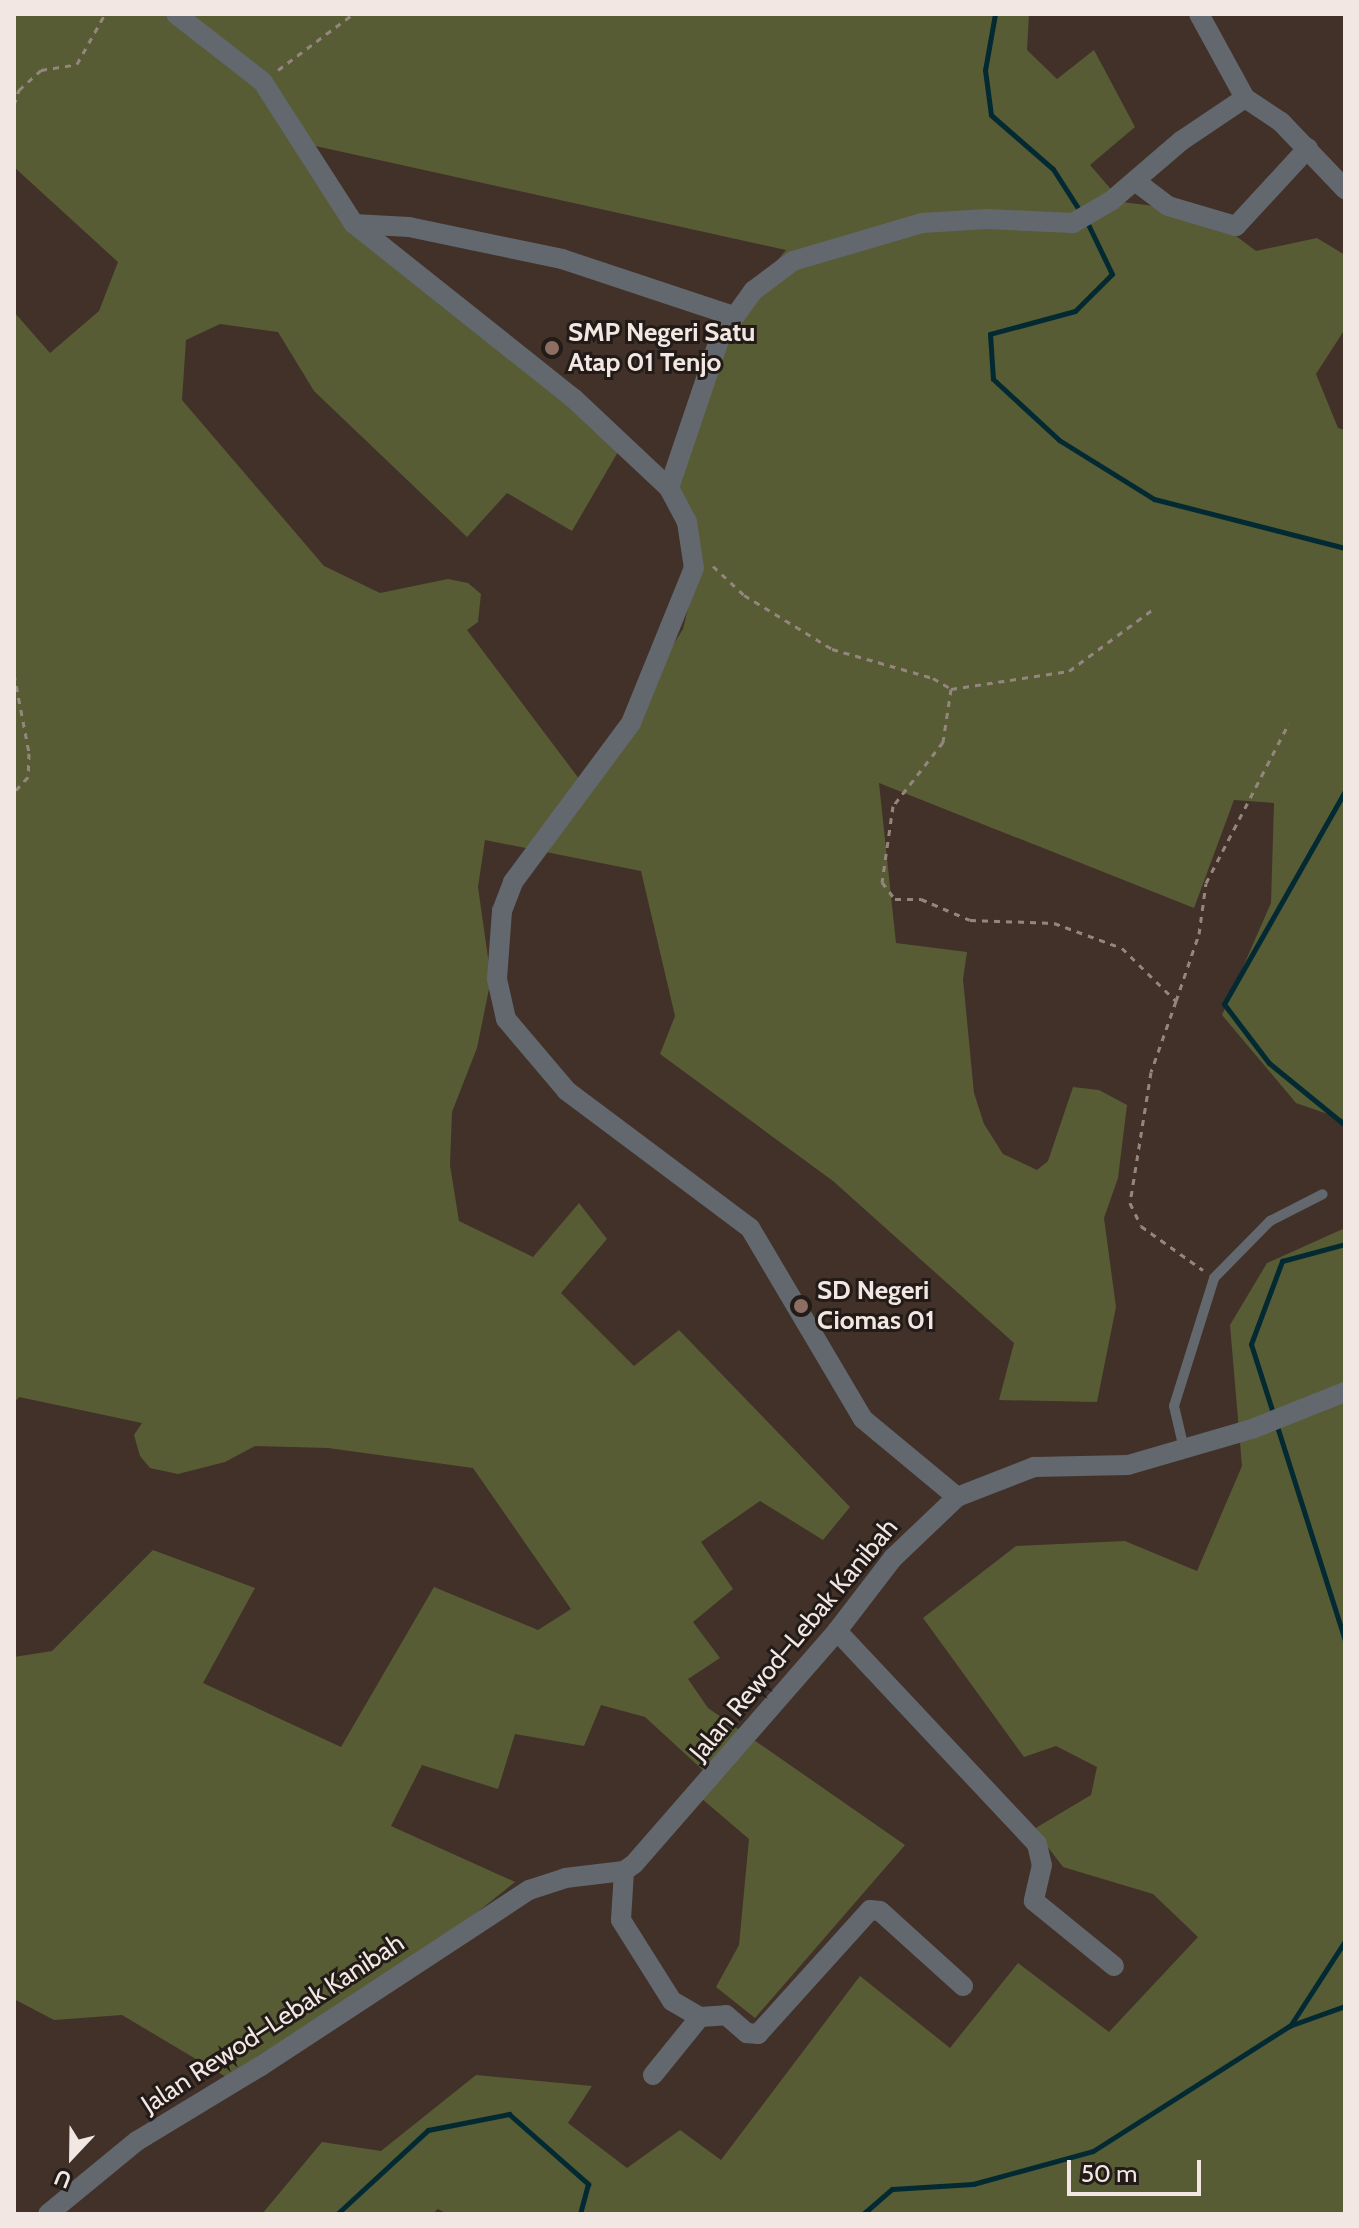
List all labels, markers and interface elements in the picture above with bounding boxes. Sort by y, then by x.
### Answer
place label: SMP Negeri Satu Atap 01 Tenjo [568,317,755,378]
marker: SMP Negeri Satu Atap 01 Tenjo [543,339,561,357]
place label: SD Negeri Ciomas 01 [817,1275,935,1336]
marker: SD Negeri Ciomas 01 [792,1297,810,1315]
street label: Jalan Rewod–Lebak Kanibah [683,1513,905,1767]
street label: Jalan Rewod–Lebak Kanibah [136,1927,410,2121]
north arrow [32,2116,112,2196]
scale bar [1071,2144,1205,2194]
text: 50 m [1081,2159,1137,2188]
text: U [50,2163,75,2194]

